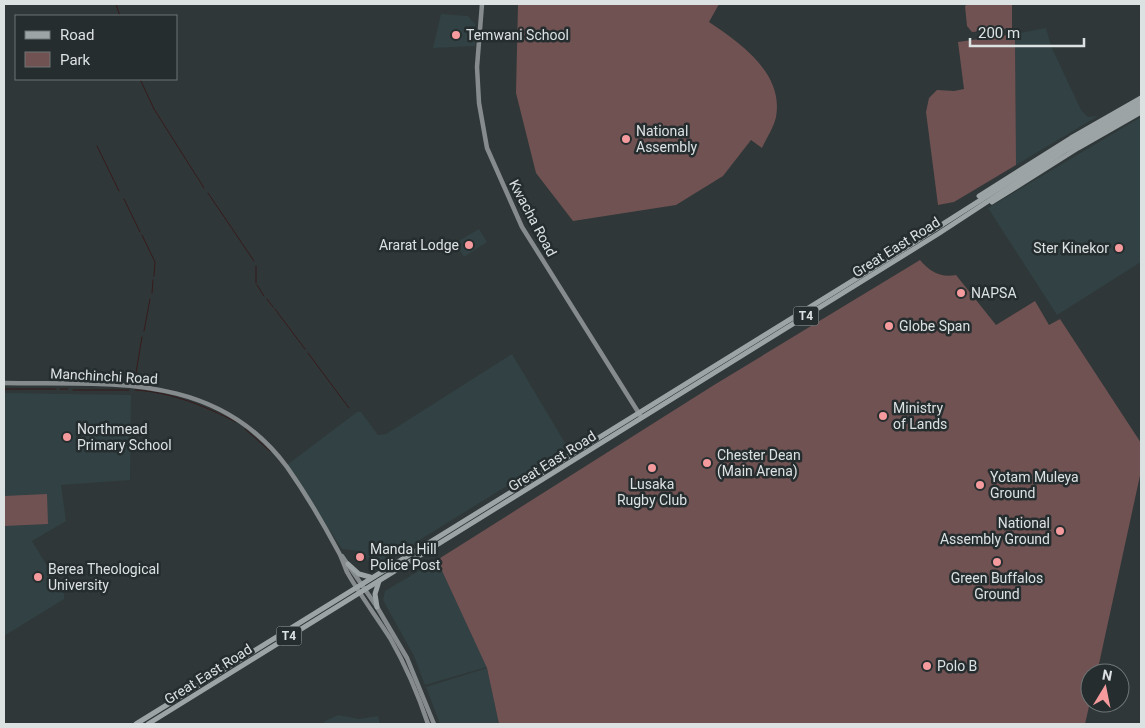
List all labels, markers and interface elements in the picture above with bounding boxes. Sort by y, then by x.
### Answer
legend [15,15,178,80]
scale bar [970,15,1084,47]
text: 200 m [978,24,1020,42]
text: Road [60,26,94,44]
place label: Temwani School [466,27,569,43]
marker: Temwani School [450,29,462,41]
text: Park [60,51,91,69]
place label: National Assembly [636,123,698,155]
marker: National Assembly [620,133,632,145]
street label: Kwacha Road [506,177,560,259]
street label: Great East Road [849,214,943,280]
place label: Ararat Lodge [379,237,459,253]
marker: Ararat Lodge [463,239,475,251]
place label: Ster Kinekor [1033,240,1109,256]
marker: Ster Kinekor [1113,242,1125,254]
place label: NAPSA [971,285,1017,301]
marker: NAPSA [955,287,967,299]
road number: T4 [794,306,818,326]
place label: Globe Span [899,318,970,334]
marker: Globe Span [883,320,895,332]
street label: Manchinchi Road [50,365,158,387]
place label: Ministry of Lands [893,400,947,432]
marker: Ministry of Lands [877,410,889,422]
place label: Northmead Primary School [77,421,172,453]
street label: Great East Road [505,428,599,494]
marker: Northmead Primary School [61,431,73,443]
place label: Chester Dean (Main Arena) [717,447,801,480]
marker: Chester Dean (Main Arena) [701,457,713,469]
marker: Lusaka Rugby Club [646,462,658,474]
place label: Yotam Muleya Ground [990,469,1079,501]
place label: Lusaka Rugby Club [617,476,687,508]
marker: Yotam Muleya Ground [974,479,986,491]
place label: National Assembly Ground [940,515,1050,547]
marker: National Assembly Ground [1054,525,1066,537]
place label: Manda Hill Police Post [370,541,441,573]
marker: Manda Hill Police Post [354,551,366,563]
marker: Green Buffalos Ground [991,556,1003,568]
place label: Berea Theological University [48,561,159,593]
place label: Green Buffalos Ground [951,570,1043,602]
marker: Berea Theological University [32,571,44,583]
road number: T4 [276,626,302,646]
street label: Great East Road [161,641,255,707]
place label: Polo B [937,658,977,674]
marker: Polo B [921,660,933,672]
north arrow [1080,663,1130,713]
text: N [1101,666,1114,684]

